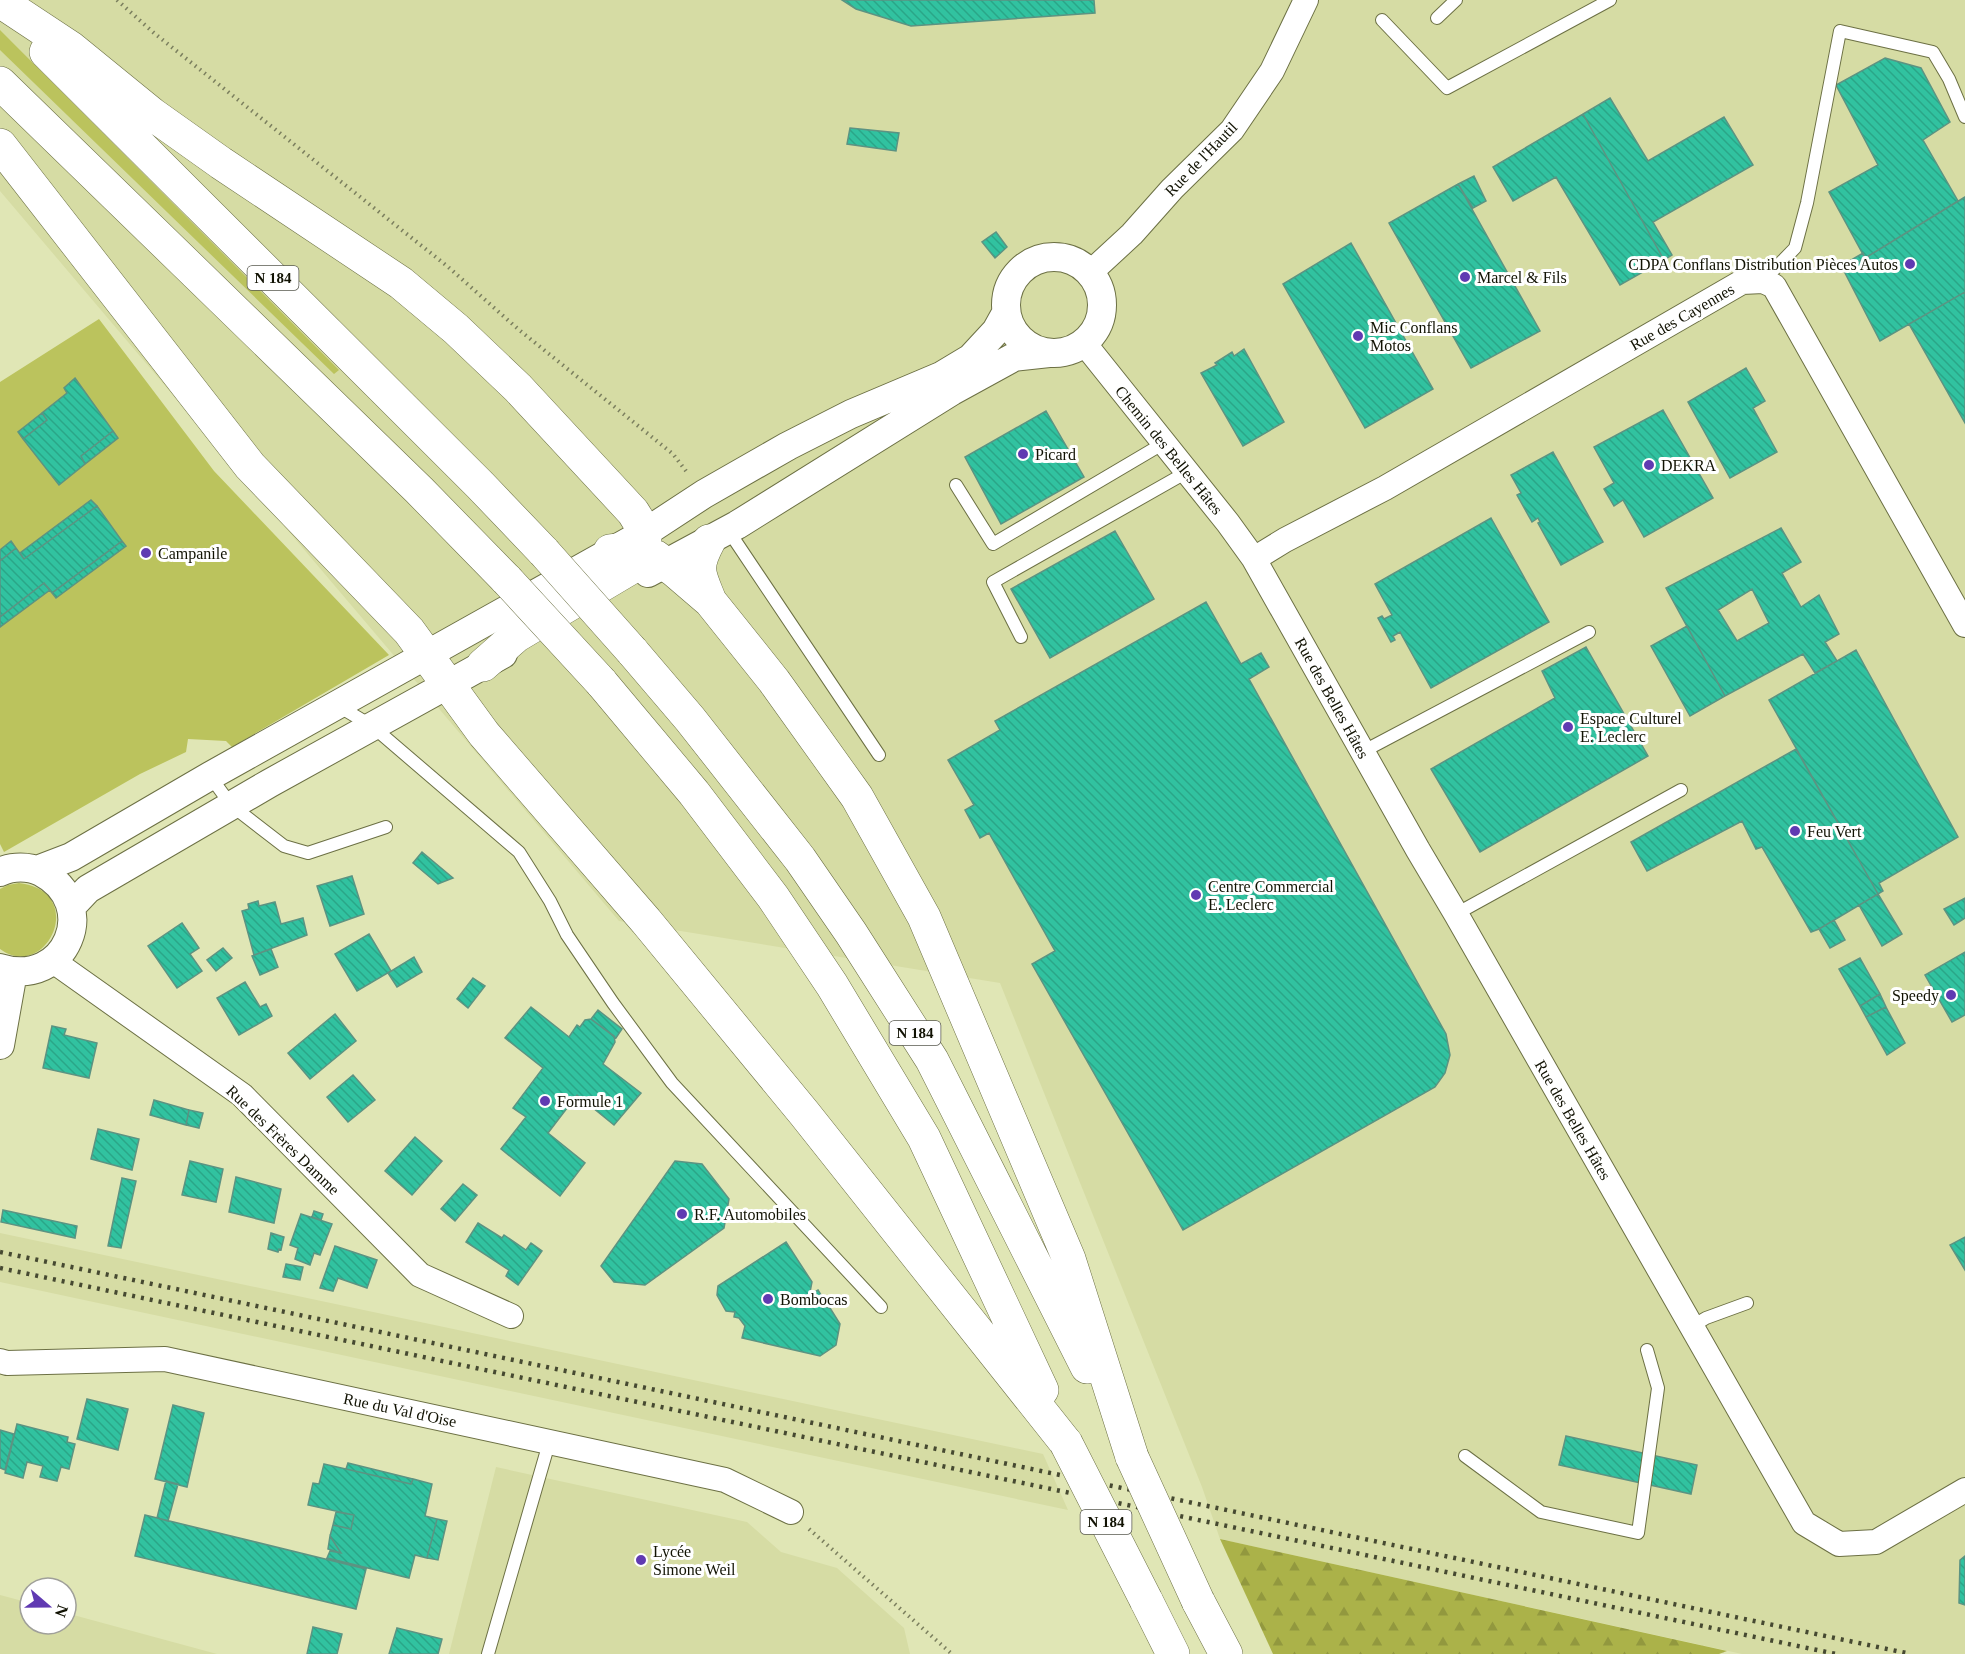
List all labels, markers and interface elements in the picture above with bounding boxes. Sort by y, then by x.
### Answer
street label: Rue de l'Hautil [1161,118,1241,200]
place label: CDPA Conflans Distribution Pièces Autos [1628,256,1898,273]
marker: CDPA Conflans Distribution Pièces Autos [1903,257,1917,271]
road number: N 184 [248,266,298,290]
place label: Marcel & Fils [1477,269,1567,286]
marker: Marcel & Fils [1458,270,1472,284]
street label: Rue des Cayennes [1627,280,1738,355]
place label: Mic Conflans Motos [1370,319,1458,354]
marker: Mic Conflans Motos [1351,329,1365,343]
street label: Chemin des Belles Hâtes [1112,382,1226,518]
place label: Picard [1035,446,1076,463]
marker: Picard [1016,447,1030,461]
place label: DEKRA [1661,457,1717,474]
marker: DEKRA [1642,458,1656,472]
place label: Campanile [158,545,227,563]
marker: Campanile [139,546,153,560]
street label: Rue des Belles Hâtes [1292,635,1372,761]
place label: Espace Culturel E. Leclerc [1580,710,1682,745]
marker: Espace Culturel E. Leclerc [1561,720,1575,734]
place label: Feu Vert [1807,823,1862,840]
marker: Feu Vert [1788,824,1802,838]
place label: Centre Commercial E. Leclerc [1208,878,1334,913]
marker: Centre Commercial E. Leclerc [1189,888,1203,902]
place label: Speedy [1892,987,1939,1005]
marker: Speedy [1944,988,1958,1002]
road number: N 184 [890,1021,940,1045]
street label: Rue des Belles Hâtes [1532,1057,1614,1183]
street label: Rue des Frères Damme [223,1082,343,1198]
place label: Formule 1 [557,1093,623,1110]
marker: Formule 1 [538,1094,552,1108]
place label: R.F. Automobiles [694,1206,806,1223]
marker: R.F. Automobiles [675,1207,689,1221]
place label: Bombocas [780,1291,848,1308]
marker: Bombocas [761,1292,775,1306]
street label: Rue du Val d'Oise [342,1390,458,1430]
road number: N 184 [1080,1510,1132,1534]
place label: Lycée Simone Weil [653,1543,736,1578]
marker: Lycée Simone Weil [634,1553,648,1567]
north arrow [18,1576,78,1636]
text: N [52,1603,72,1620]

